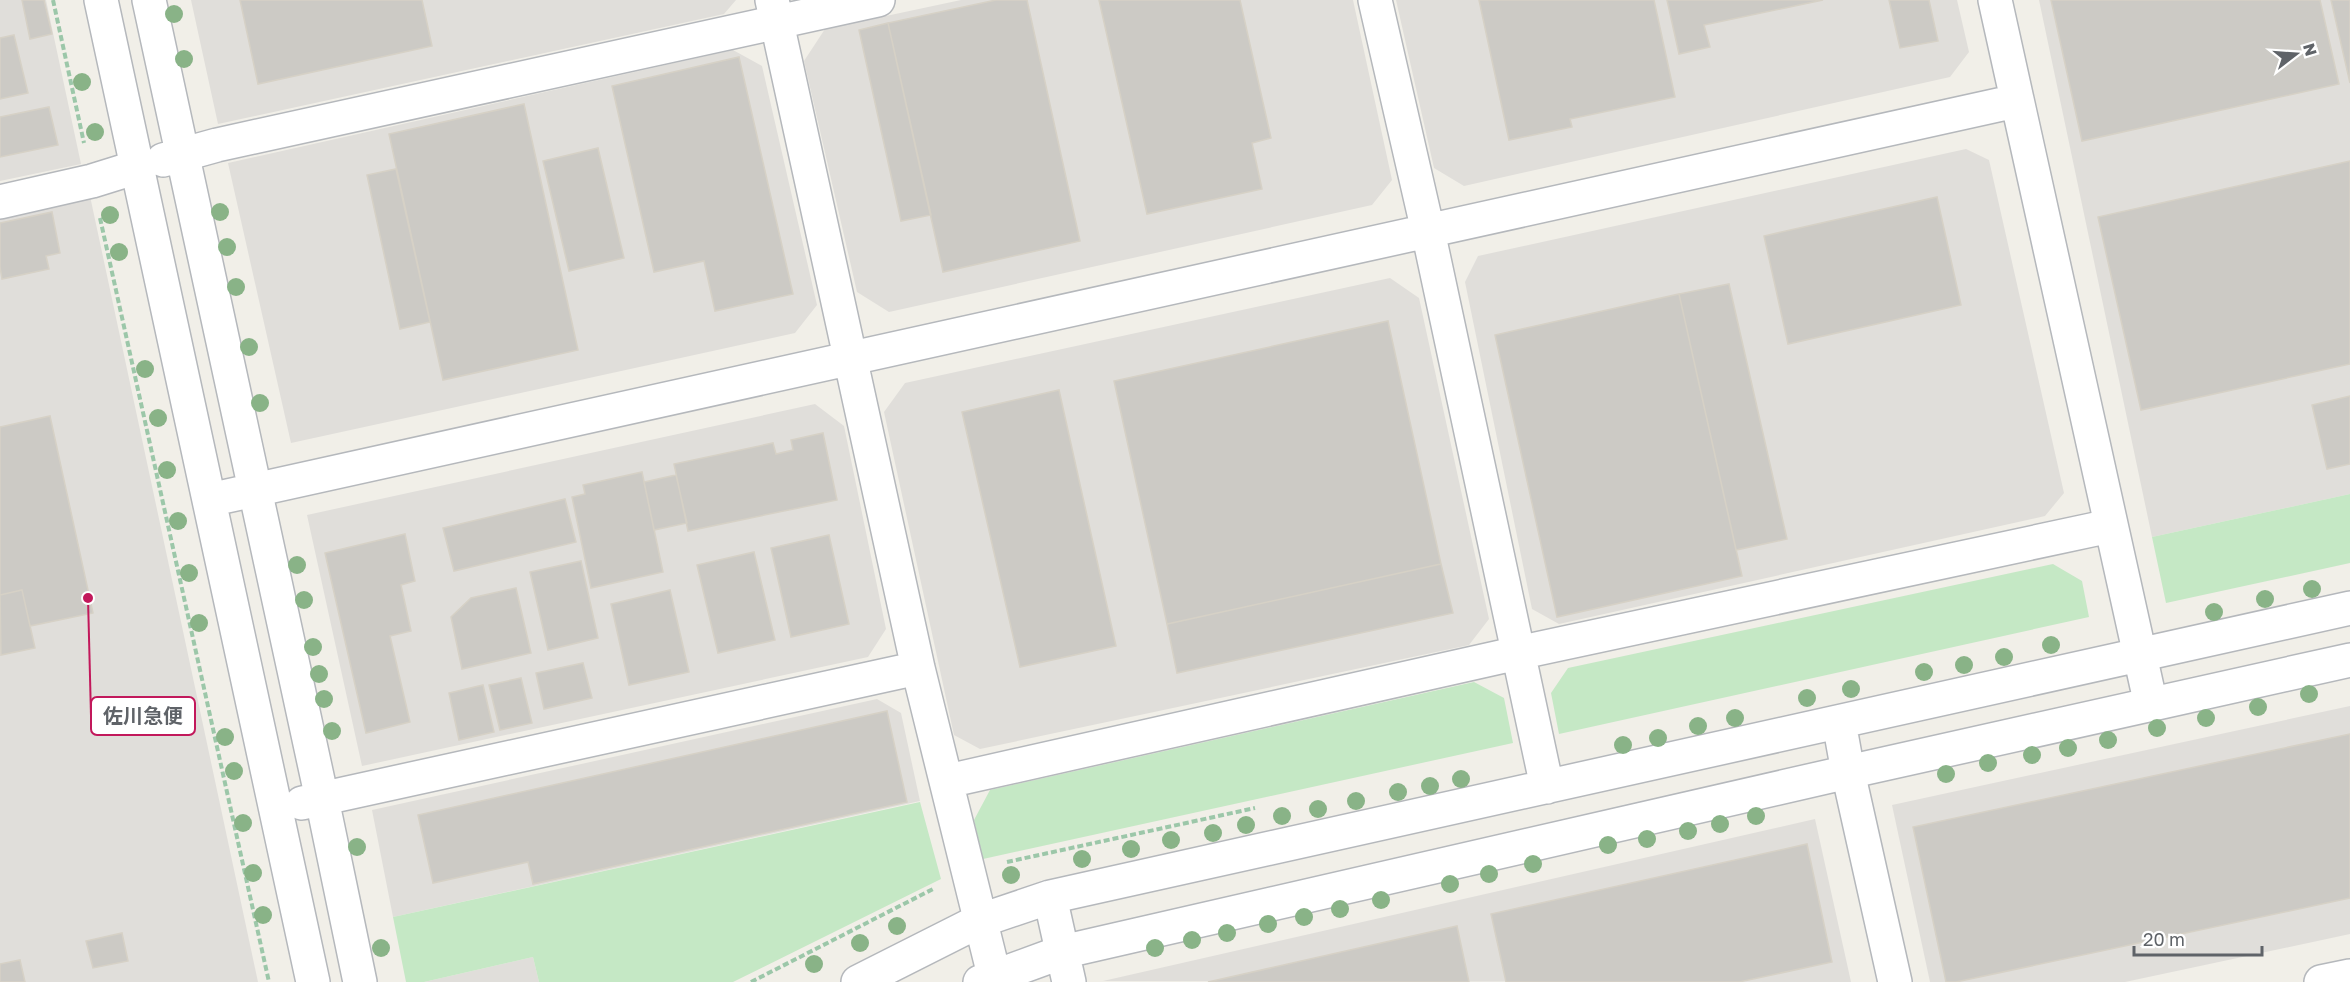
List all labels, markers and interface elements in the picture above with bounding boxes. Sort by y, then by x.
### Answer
north arrow [2266,24,2326,84]
text: N [2299,41,2322,58]
callout: 佐川急便 [91,697,195,735]
text: 佐川急便 [103,703,183,727]
scale bar [2134,919,2262,957]
text: 20 m [2143,928,2185,950]

